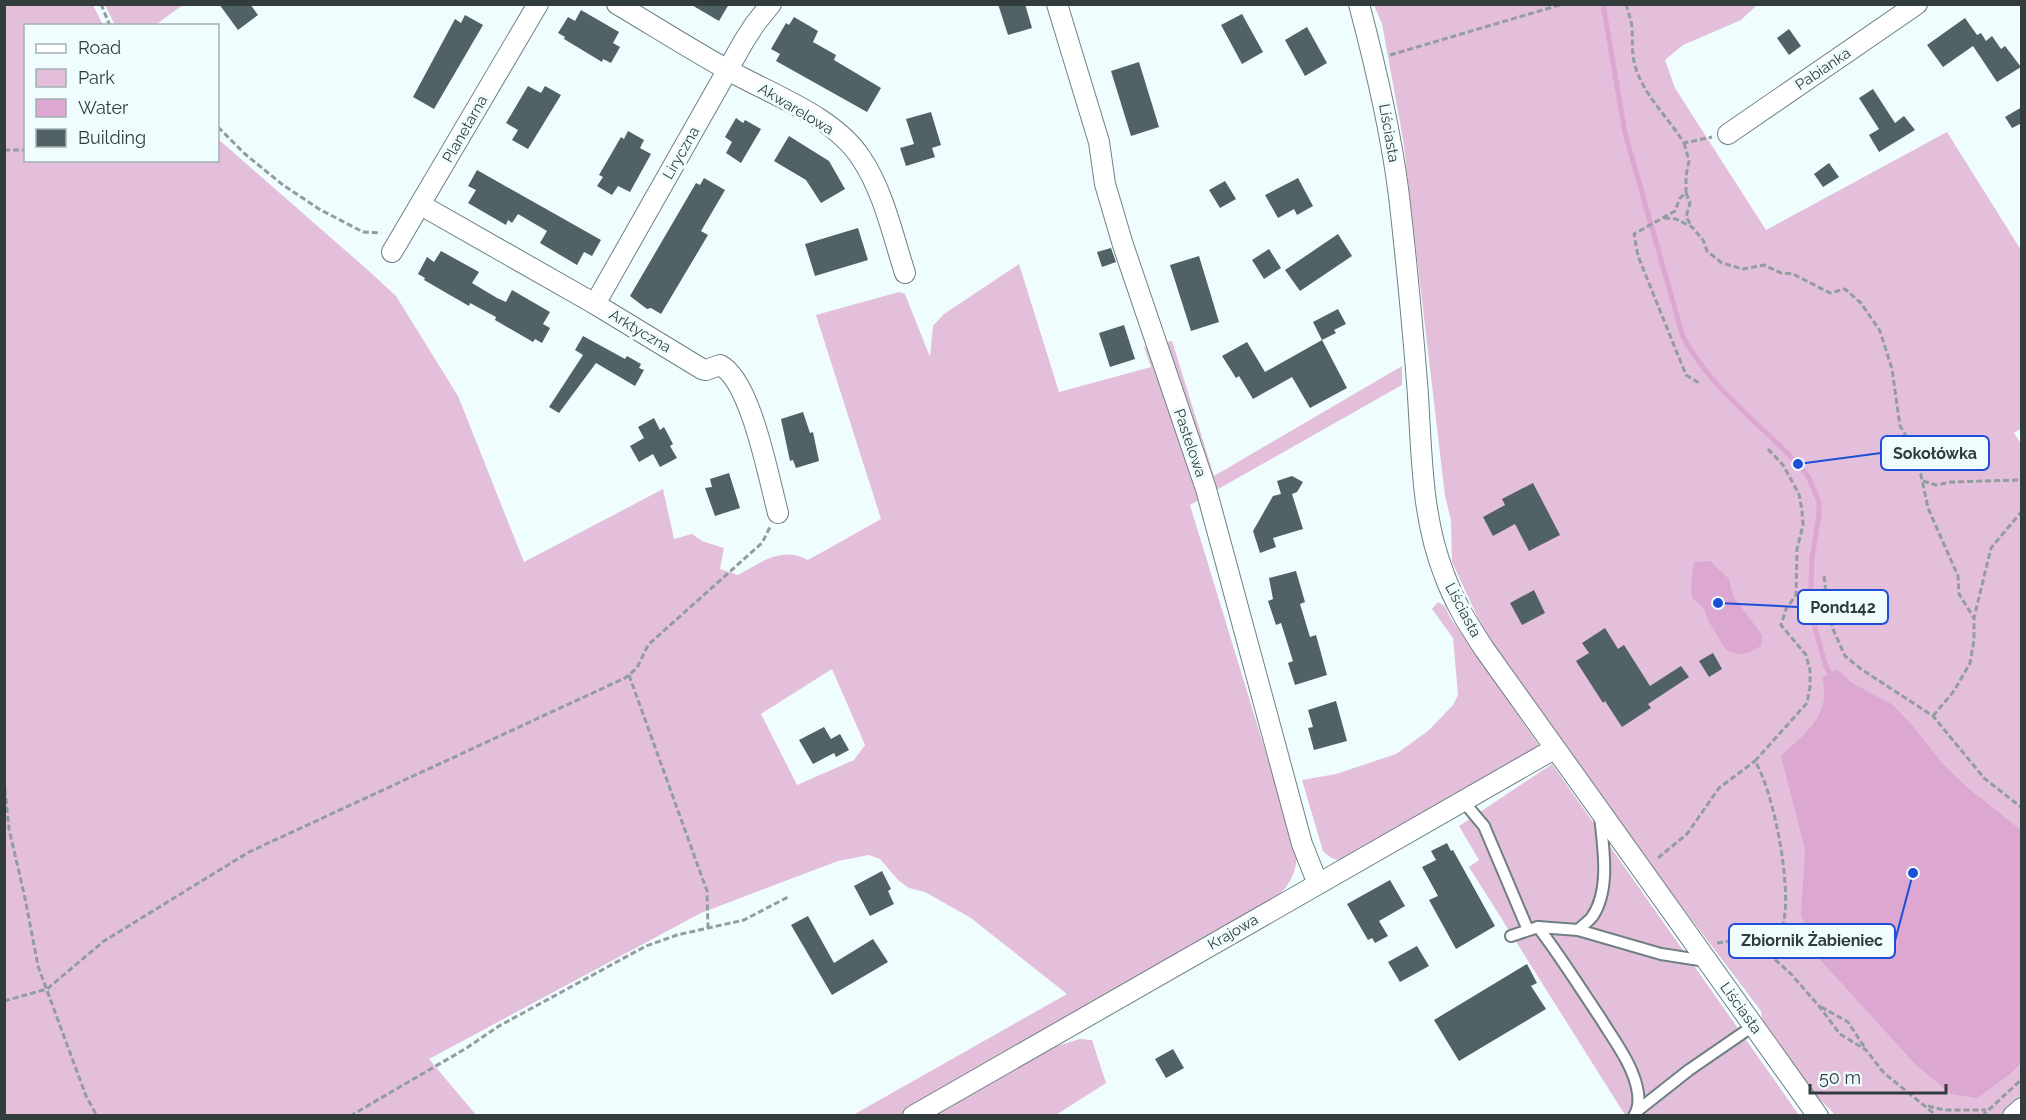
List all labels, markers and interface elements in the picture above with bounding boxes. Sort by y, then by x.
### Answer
legend [24,24,219,162]
text: Road [78,37,121,58]
street label: Pabianka [1792,44,1854,94]
text: Park [78,67,115,88]
street label: Akwarelowa [755,79,837,139]
street label: Planetarna [439,92,491,166]
text: Water [78,97,129,118]
street label: Liściasta [1375,102,1403,164]
street label: Liryczna [659,124,703,182]
text: Building [78,127,146,148]
street label: Arktyczna [606,306,674,356]
street label: Pastelowa [1170,406,1210,480]
callout: Sokołówka [1881,436,1989,470]
text: Sokołówka [1893,444,1977,463]
street label: Liściasta [1441,580,1485,640]
callout: Pond142 [1798,590,1888,624]
text: Pond142 [1810,598,1876,617]
street label: Krajowa [1205,910,1261,954]
callout: Zbiornik Żabieniec [1729,924,1895,958]
text: Zbiornik Żabieniec [1741,930,1883,950]
street label: Liściasta [1716,979,1766,1037]
scale bar [1810,1057,1946,1095]
text: 50 m [1819,1067,1861,1088]

